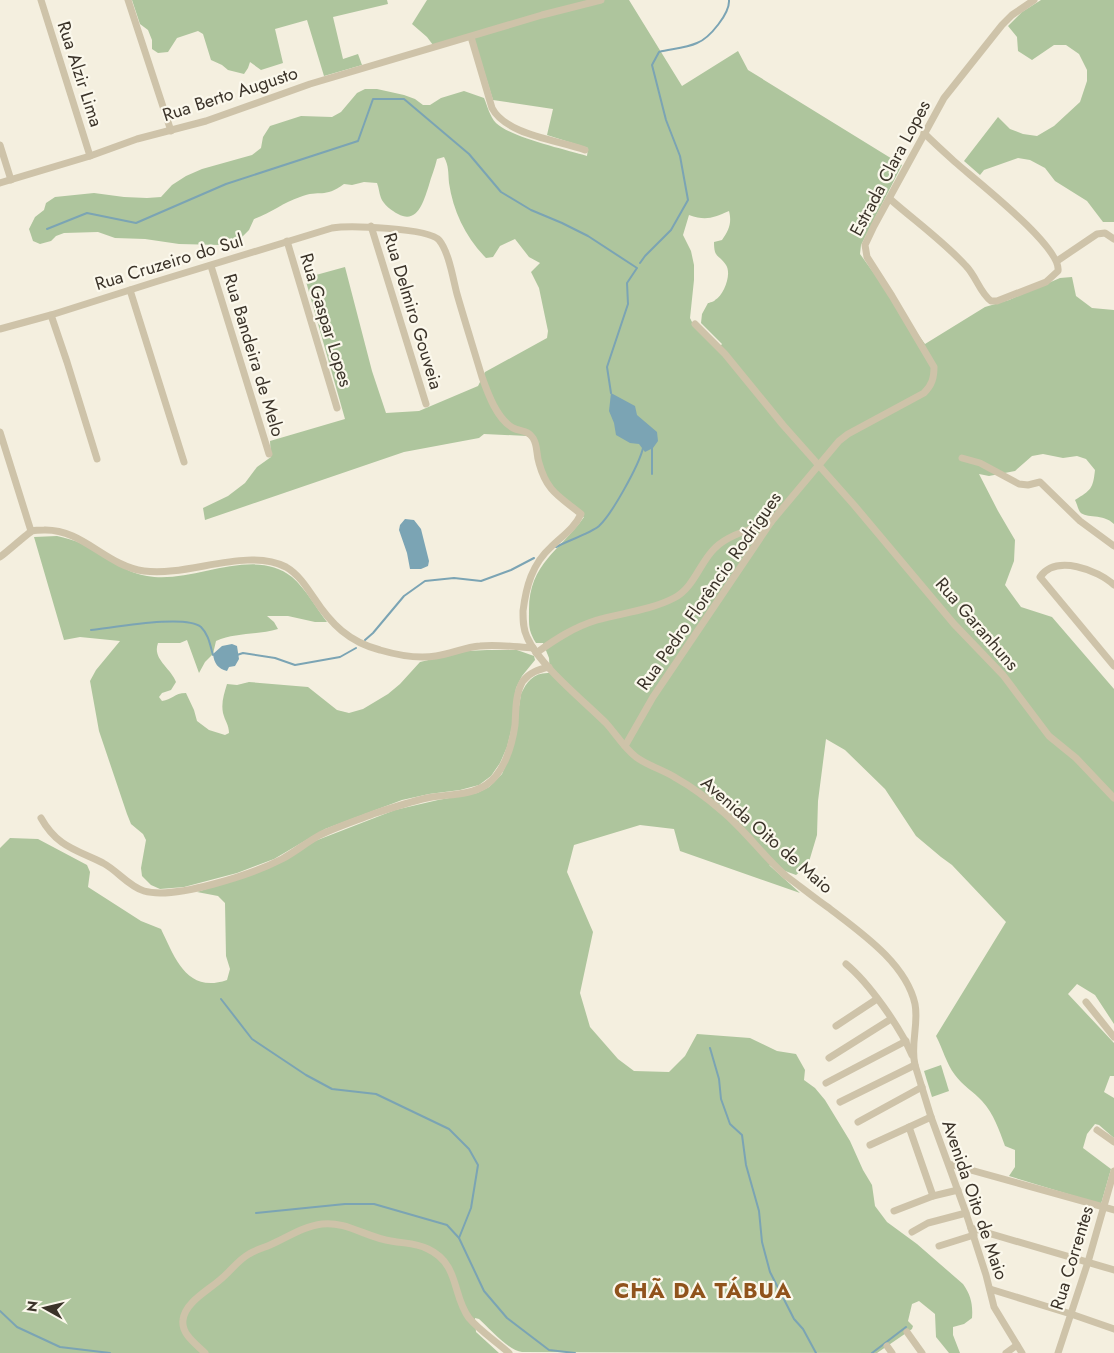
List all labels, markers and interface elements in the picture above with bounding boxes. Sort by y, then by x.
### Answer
street label: Rua Alzir Lima [51,18,109,130]
street label: Rua Berto Augusto [159,60,301,128]
street label: Estrada Clara Lopes [843,95,937,241]
street label: Rua Cruzeiro do Sul [92,227,246,297]
street label: Rua Delmiro Gouveia [377,229,449,393]
street label: Rua Gaspar Lopes [293,250,359,390]
street label: Rua Bandeira de Melo [217,270,291,440]
street label: Rua Pedro Florêncio Rodrigues [630,486,788,696]
street label: Rua Garanhuns [929,572,1025,676]
street label: Avenida Oito de Maio [695,770,839,900]
street label: Avenida Oito de Maio [935,1117,1015,1284]
street label: Rua Correntes [1044,1203,1100,1313]
district label: CHÃ DA TÁBUA [614,1274,792,1306]
north arrow [20,1283,70,1333]
text: N [21,1299,43,1313]

